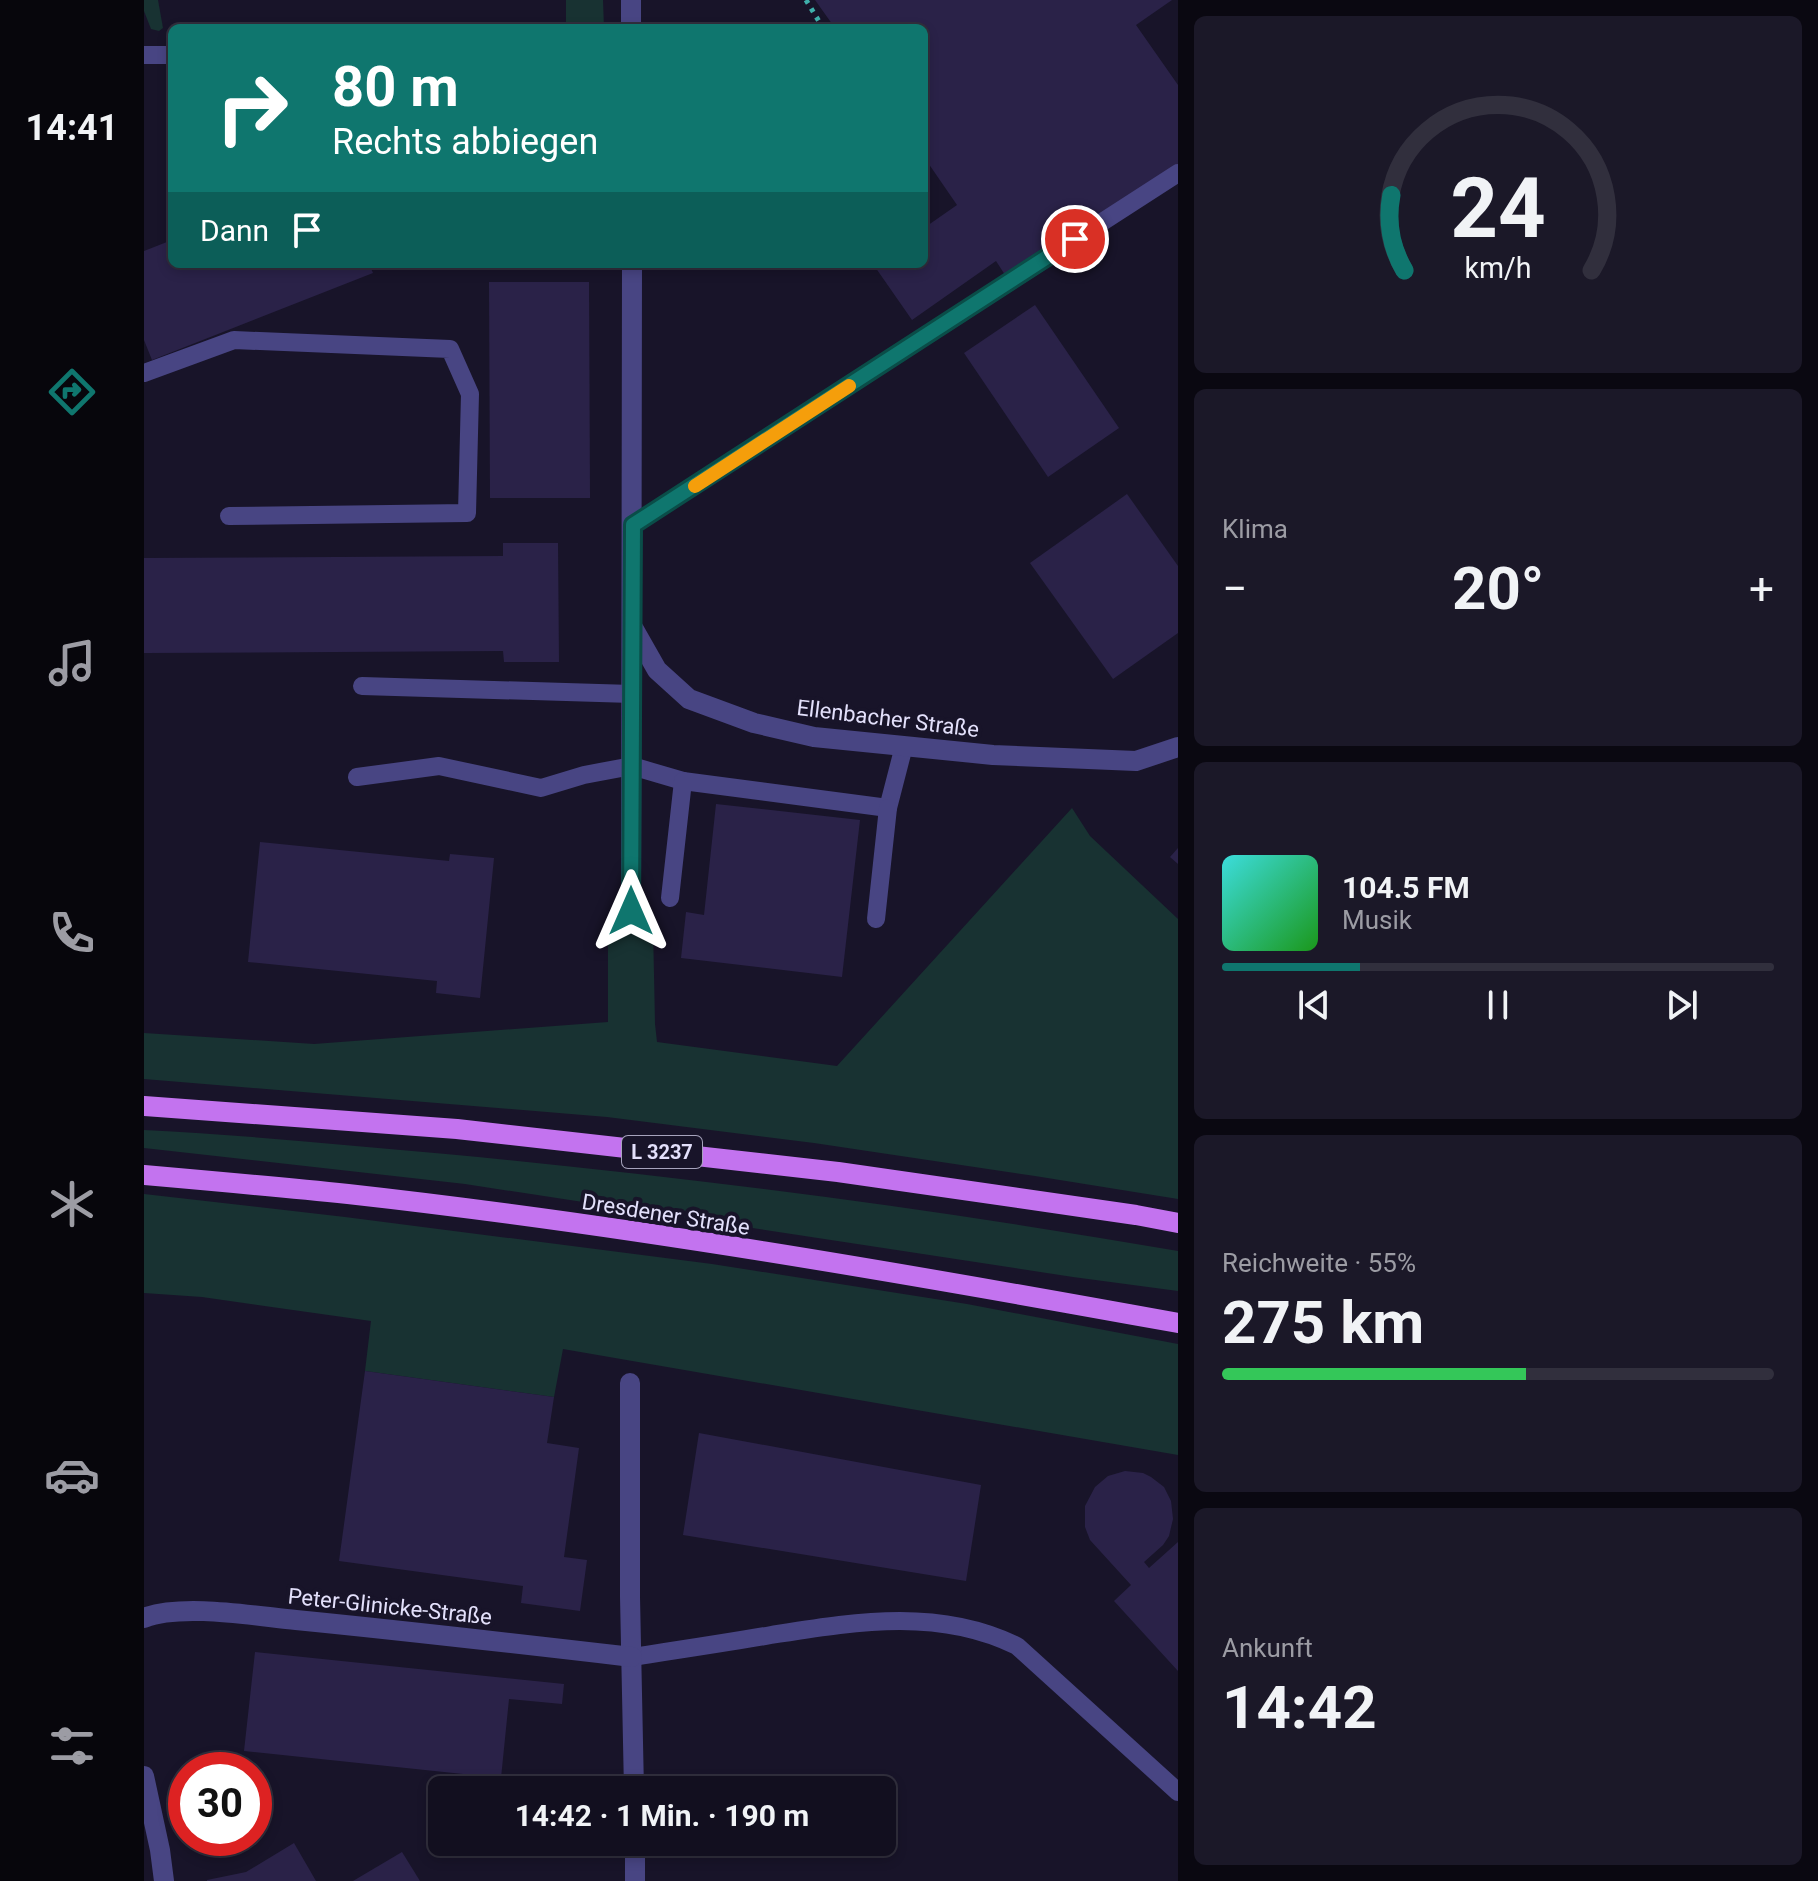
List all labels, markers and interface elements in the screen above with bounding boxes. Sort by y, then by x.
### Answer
text: 80 m [332,54,459,120]
icon: right [200,56,304,160]
text: 14:41 [26,107,118,149]
text: Rechts abbiegen [332,121,598,163]
text: 24 [1450,159,1546,256]
pin [1041,205,1109,273]
icon: arrive [285,208,329,252]
text: Dann [200,213,269,248]
icon: arrive [1053,217,1097,261]
text: km/h [1464,251,1532,285]
icon: directions [44,364,100,420]
text: Klima [1222,514,1288,544]
text: 20° [1452,553,1544,624]
text: − [1222,563,1247,615]
text: + [1749,563,1774,615]
icon: music [44,635,100,691]
street label: Ellenbacher Straße [795,695,981,742]
position arrow [589,869,673,953]
text: 104.5 FM [1342,870,1470,905]
icon: phone [44,905,100,961]
text: Musik [1342,905,1412,935]
icon: previous [1292,983,1336,1027]
icon: pause [1476,983,1520,1027]
icon: next [1660,983,1704,1027]
road number: L 3237 [622,1136,702,1168]
icon: climate [44,1176,100,1232]
street label: Dresdener Straße [580,1189,752,1240]
text: Reichweite · 55% [1222,1248,1416,1278]
text: 275 km [1222,1287,1424,1358]
icon: car [44,1447,100,1503]
street label: Peter-Glinicke-Straße [287,1583,493,1630]
text: Ankunft [1222,1633,1313,1663]
text: 14:42 [1222,1672,1377,1743]
icon: filters [44,1718,100,1774]
speed limit sign: 30 [168,1752,272,1856]
text: 14:42 · 1 Min. · 190 m [515,1798,809,1833]

